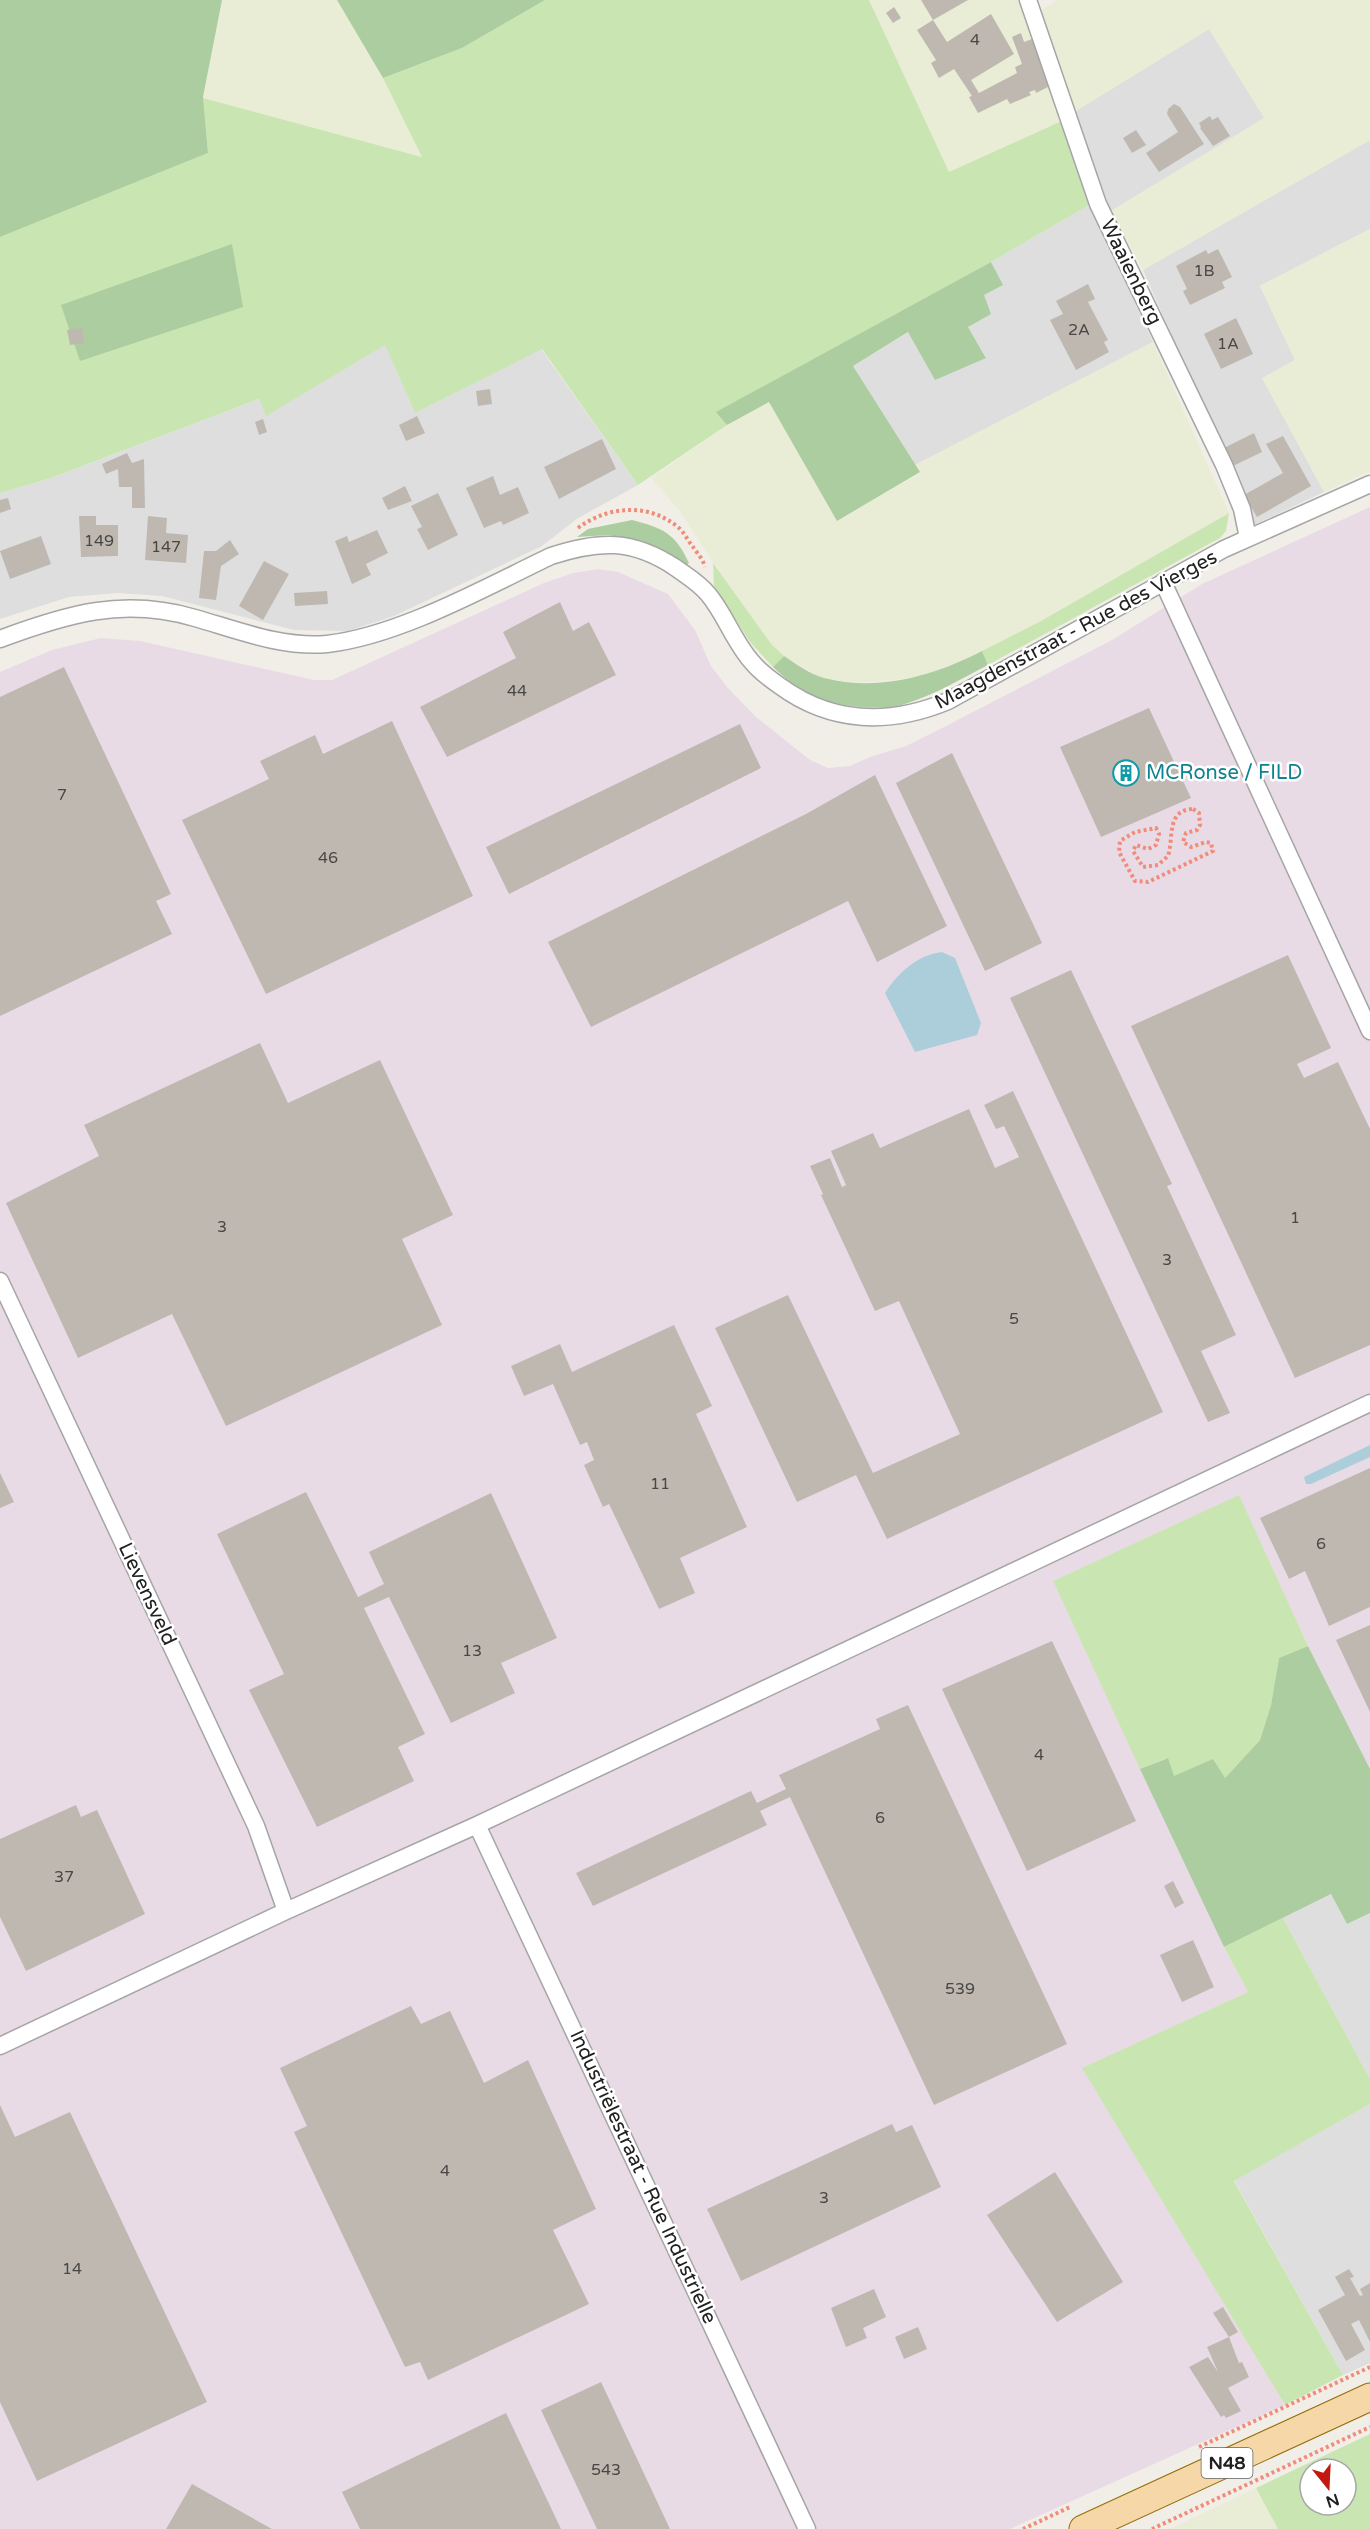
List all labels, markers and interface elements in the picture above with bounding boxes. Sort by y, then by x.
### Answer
house number: 4 [970,30,980,50]
street label: Waaienberg [1095,215,1167,329]
house number: 1B [1193,261,1215,281]
house number: 2A [1068,320,1090,340]
house number: 1A [1217,334,1239,354]
house number: 149 [84,531,114,551]
house number: 147 [151,537,181,557]
street label: Maagdenstraat - Rue des Vierges [931,545,1221,715]
house number: 44 [507,681,527,701]
building icon: MCRonse / FILD [1111,758,1141,788]
place label: MCRonse / FILD [1146,761,1302,785]
house number: 7 [57,785,67,805]
house number: 46 [318,848,338,868]
house number: 1 [1290,1208,1300,1228]
house number: 3 [217,1217,227,1237]
house number: 3 [1162,1250,1172,1270]
house number: 5 [1009,1309,1019,1329]
house number: 11 [650,1474,670,1494]
house number: 6 [1316,1534,1326,1554]
street label: Lievensveld [113,1539,181,1649]
house number: 13 [462,1641,482,1661]
house number: 4 [1034,1745,1044,1765]
house number: 6 [875,1808,885,1828]
house number: 37 [54,1867,74,1887]
house number: 539 [945,1979,975,1999]
street label: Industriëlestraat - Rue Industrielle [564,2026,722,2328]
house number: 4 [440,2161,450,2181]
house number: 3 [819,2188,829,2208]
house number: 14 [62,2259,82,2279]
road number: N48 [1202,2448,1252,2478]
north arrow [1298,2457,1358,2517]
house number: 543 [591,2460,621,2480]
text: N [1323,2489,1342,2512]

